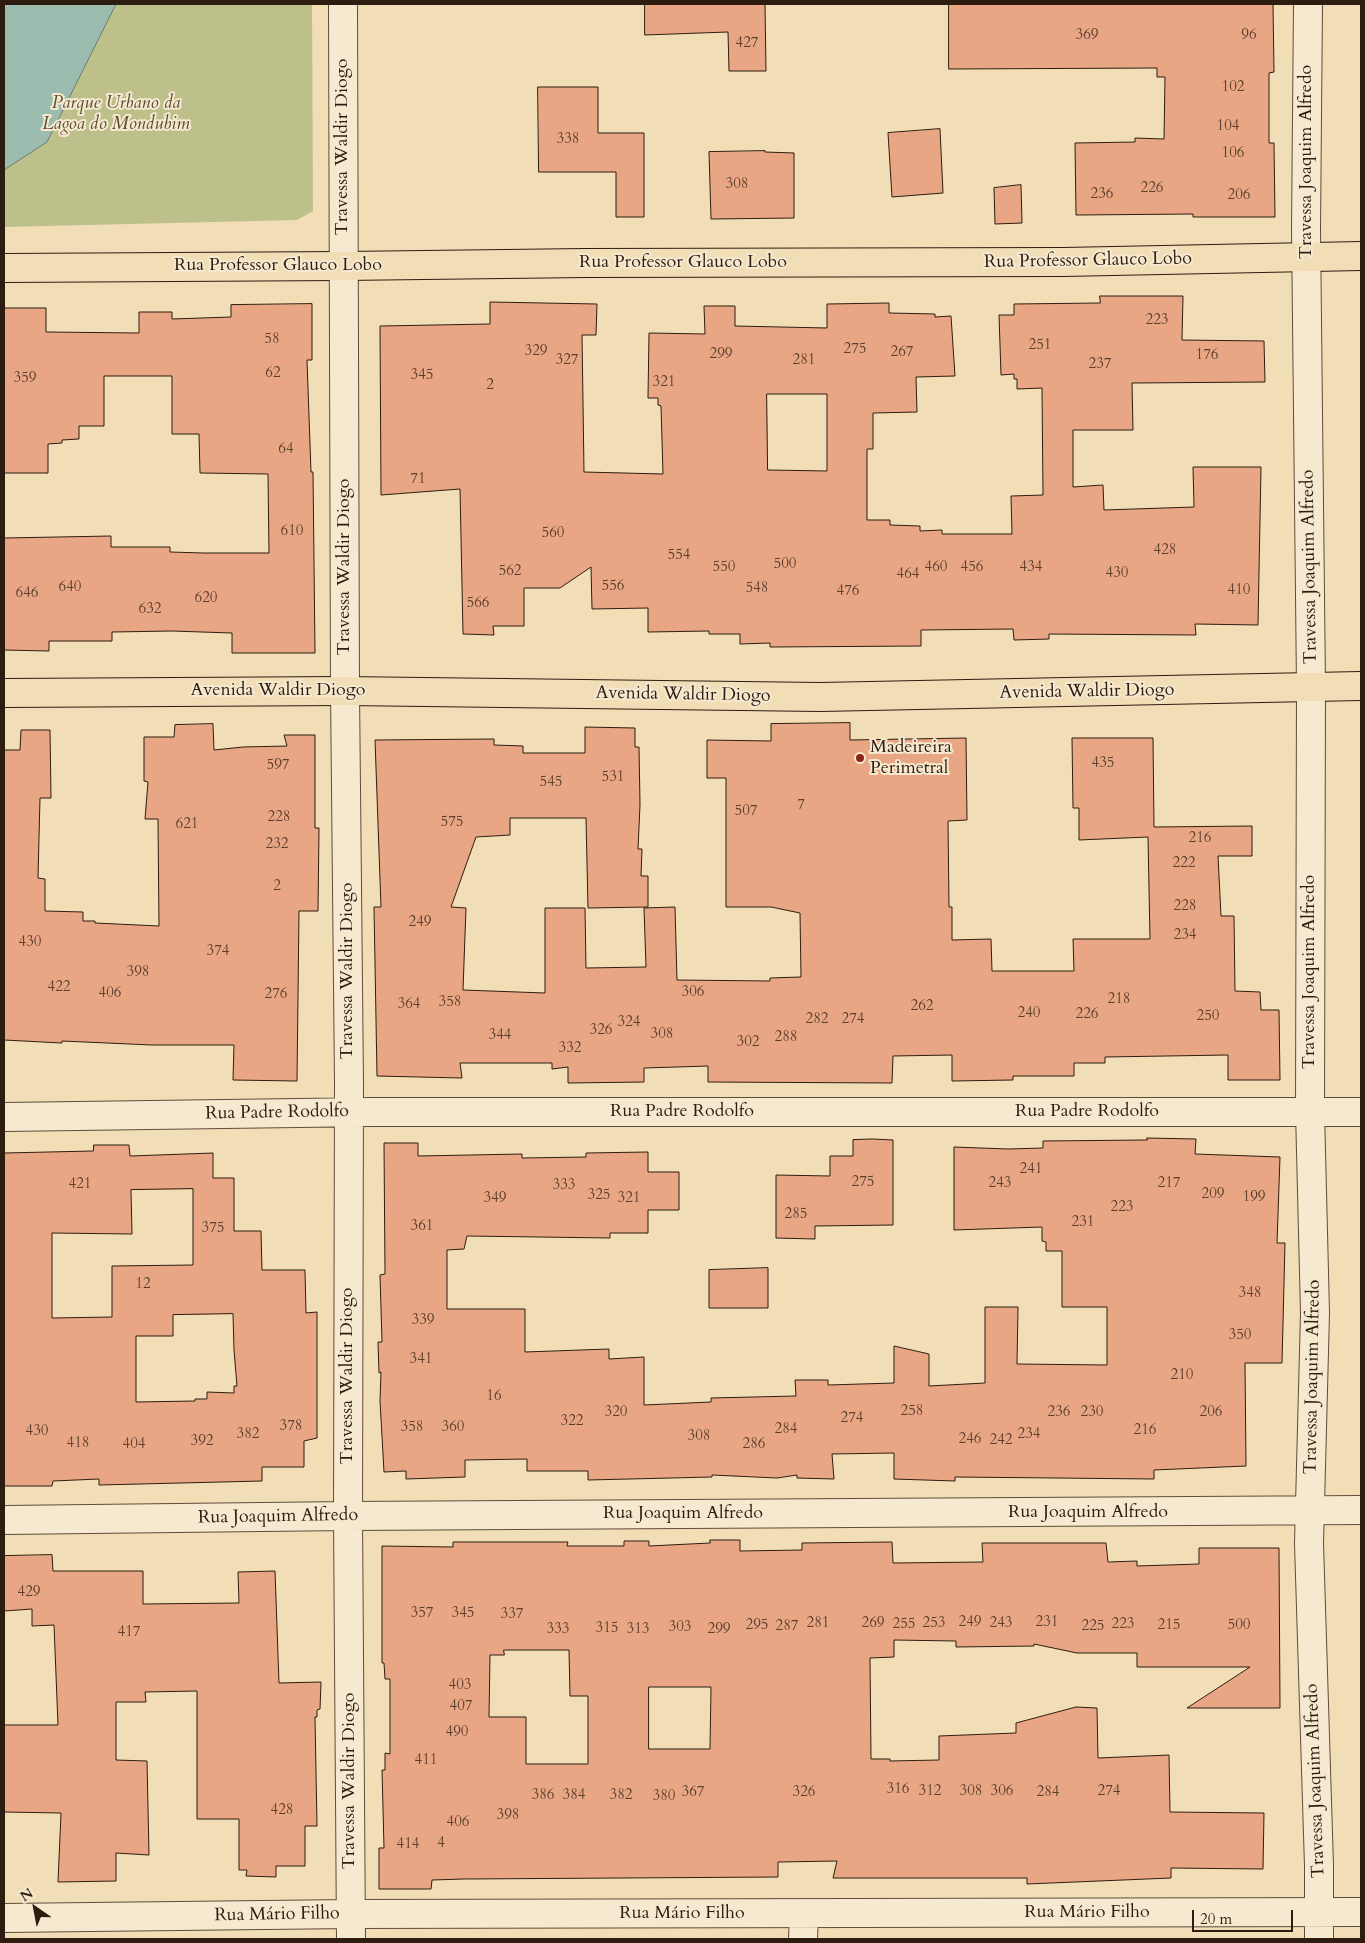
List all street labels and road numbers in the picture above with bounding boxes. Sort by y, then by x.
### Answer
street label: Travessa Waldir Diogo [332,59,354,235]
street label: Travessa Joaquim Alfredo [1296,65,1318,259]
street label: Rua Professor Glauco Lobo [984,248,1192,274]
street label: Rua Professor Glauco Lobo [579,252,787,274]
street label: Rua Professor Glauco Lobo [174,255,382,277]
street label: Travessa Joaquim Alfredo [1298,470,1322,664]
street label: Travessa Waldir Diogo [334,479,356,655]
street label: Avenida Waldir Diogo [190,680,366,702]
street label: Avenida Waldir Diogo [999,680,1175,704]
street label: Avenida Waldir Diogo [595,683,771,707]
street label: Travessa Joaquim Alfredo [1299,875,1321,1069]
street label: Travessa Waldir Diogo [337,883,359,1059]
street label: Rua Padre Rodolfo [205,1101,349,1125]
street label: Rua Padre Rodolfo [610,1101,754,1123]
street label: Rua Padre Rodolfo [1015,1101,1159,1123]
street label: Travessa Joaquim Alfredo [1301,1280,1325,1474]
street label: Travessa Waldir Diogo [337,1288,359,1464]
street label: Rua Joaquim Alfredo [1008,1502,1168,1524]
street label: Rua Joaquim Alfredo [603,1503,763,1525]
street label: Rua Joaquim Alfredo [198,1505,358,1529]
street label: Travessa Joaquim Alfredo [1302,1683,1330,1879]
street label: Travessa Waldir Diogo [339,1693,361,1869]
street label: Rua Mário Filho [1024,1902,1150,1924]
street label: Rua Mário Filho [214,1903,340,1927]
street label: Rua Mário Filho [619,1903,745,1925]

